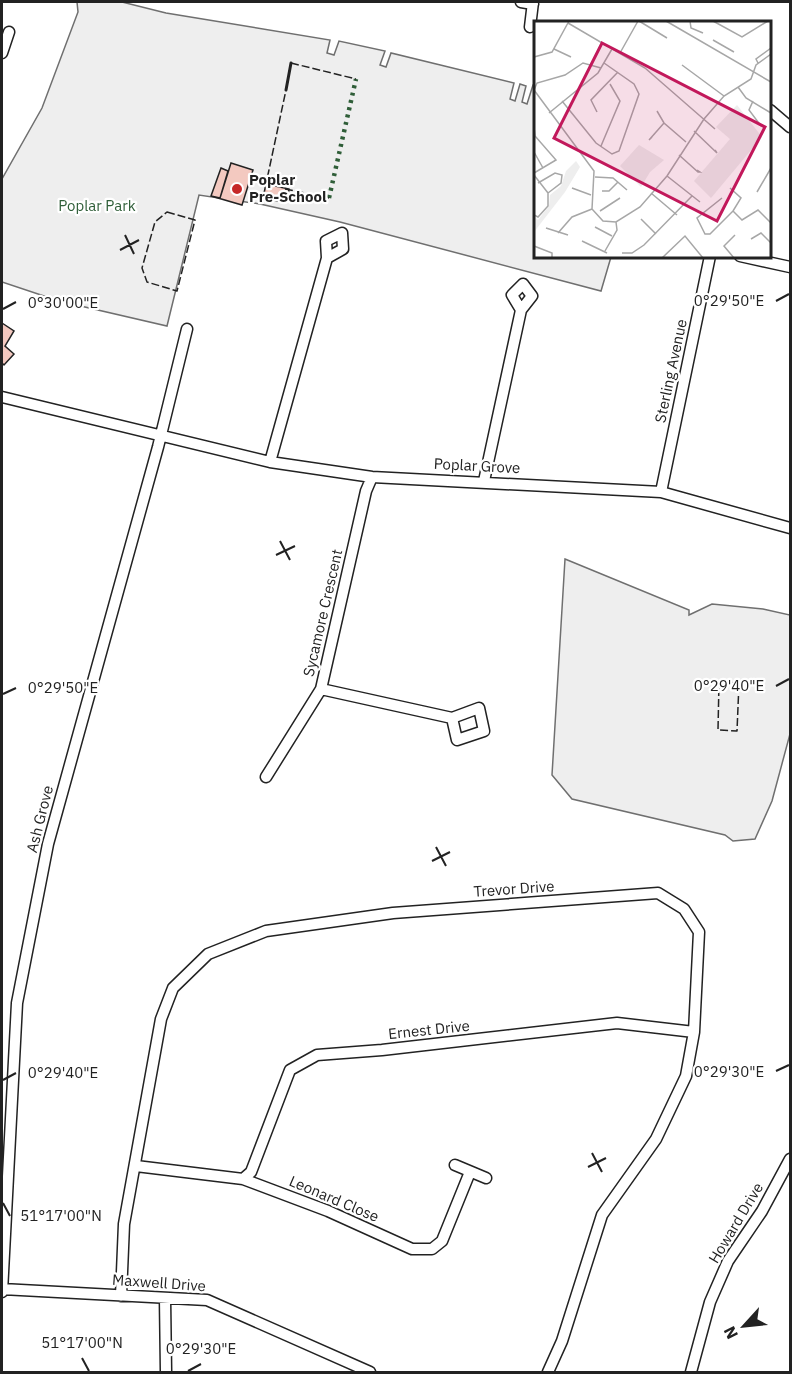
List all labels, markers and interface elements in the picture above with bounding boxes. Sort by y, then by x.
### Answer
inset map [534,21,771,258]
place label: Poplar Pre-School [249,170,327,206]
marker: Poplar Pre-School [230,182,244,196]
park label: Poplar Park [58,196,136,215]
text: 0°29'50"E [694,291,764,310]
text: 0°30'00"E [28,293,98,312]
street label: Sterling Avenue [650,317,691,424]
street label: Poplar Grove [433,454,521,477]
street label: Sycamore Crescent [299,547,346,678]
text: 0°29'40"E [694,676,764,695]
text: 0°29'50"E [28,678,98,697]
street label: Ash Grove [22,783,57,854]
street label: Trevor Drive [473,876,555,901]
street label: Ernest Drive [387,1016,471,1043]
text: 0°29'30"E [694,1062,764,1081]
text: 0°29'40"E [28,1063,98,1082]
street label: Leonard Close [287,1171,382,1226]
street label: Howard Drive [704,1179,767,1267]
text: 51°17'00"N [20,1206,102,1225]
street label: Maxwell Drive [112,1270,207,1295]
north arrow [714,1296,774,1356]
text: N [719,1323,742,1343]
text: 51°17'00"N [41,1333,123,1352]
text: 0°29'30"E [166,1339,236,1358]

